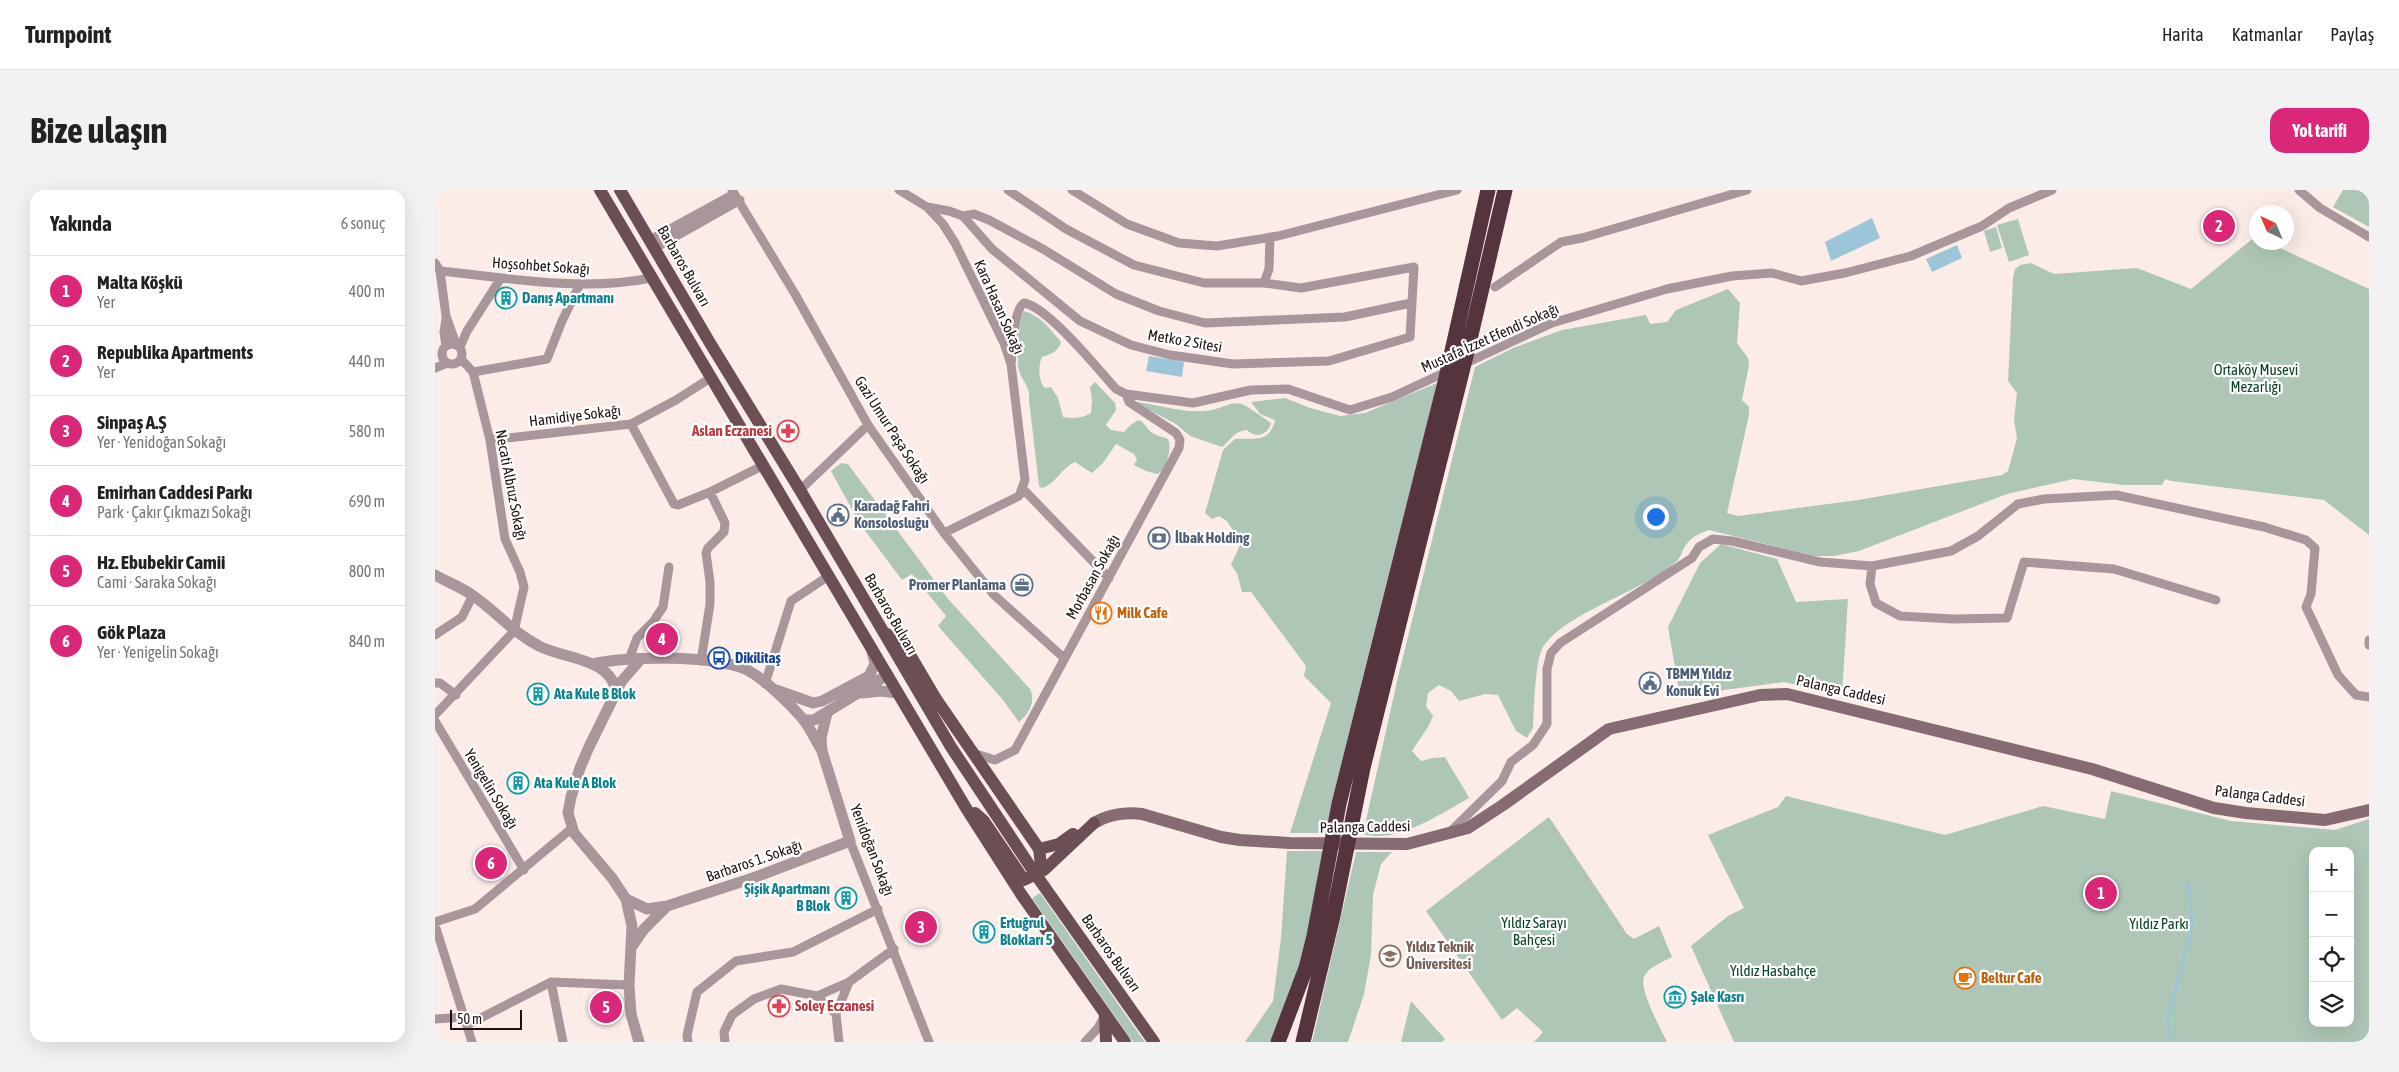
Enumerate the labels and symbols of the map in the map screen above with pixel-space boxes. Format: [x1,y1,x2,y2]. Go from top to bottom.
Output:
north arrow [2249,205,2294,250]
pin: 2 [2203,207,2235,245]
street label: Barbaros Bulvarı [654,222,714,309]
street label: Hoşsohbet Sokağı [492,254,590,277]
street label: Kara Hasan Sokağı [971,257,1028,357]
building icon: Danış Apartmanı [494,286,518,310]
place label: Danış Apartmanı [522,289,614,306]
street label: Mustafa İzzet Efendi Sokağı [1418,300,1561,376]
street label: Metko 2 Sitesi [1147,326,1224,355]
park label: Ortaköy Musevi Mezarlığı [2214,361,2298,395]
street label: Gazi Umur Paşa Sokağı [851,373,933,487]
street label: Hamidiye Sokağı [528,401,622,430]
pharmacy icon: Aslan Eczanesi [776,419,800,443]
place label: Aslan Eczanesi [691,422,772,439]
street label: Necati Albruz Sokağı [492,428,531,542]
place label: Karadağ Fahri Konsolosluğu [854,497,930,531]
public building icon: Karadağ Fahri Konsolosluğu [826,503,850,527]
your location [1643,504,1669,530]
bank icon: İlbak Holding [1147,526,1171,550]
place label: İlbak Holding [1175,529,1250,546]
street label: Morbasan Sokağı [1062,532,1123,622]
street label: Barbaros Bulvarı [861,570,921,657]
office icon: Promer Planlama [1010,573,1034,597]
place label: Promer Planlama [909,576,1006,593]
restaurant icon: Milk Cafe [1089,601,1113,625]
place label: Milk Cafe [1117,604,1168,621]
pin: 4 [646,620,678,658]
bus stop icon: Dikilitaş [707,646,731,670]
place label: Dikilitaş [735,649,782,666]
place label: TBMM Yıldız Konuk Evi [1666,665,1732,699]
public building icon: TBMM Yıldız Konuk Evi [1638,671,1662,695]
street label: Palanga Caddesi [1795,671,1887,708]
building icon: Ata Kule B Blok [526,682,550,706]
place label: Ata Kule B Blok [553,685,636,702]
street label: Yenigelin Sokağı [461,746,522,832]
building icon: Ata Kule A Blok [506,771,530,795]
place label: Ata Kule A Blok [533,774,616,791]
street label: Palanga Caddesi [2214,782,2306,809]
street label: Yenidoğan Sokağı [847,802,898,898]
street label: Palanga Caddesi [1319,817,1411,836]
street label: Barbaros 1. Sokağı [704,836,804,885]
pin: 6 [475,844,507,882]
pin: 1 [2085,874,2117,912]
place label: Şişik Apartmanı B Blok [744,880,830,914]
building icon: Şişik Apartmanı B Blok [834,886,858,910]
pin: 3 [905,908,937,946]
street label: Barbaros Bulvarı [1078,911,1144,995]
place label: Ertuğrul Blokları 5 [1000,914,1053,948]
park label: Yıldız Sarayı Bahçesi [1501,914,1567,948]
park label: Yıldız Parkı [2129,915,2189,932]
building icon: Ertuğrul Blokları 5 [972,920,996,944]
place label: Yıldız Teknik Üniversitesi [1405,938,1474,972]
school or university icon: Yıldız Teknik Üniversitesi [1378,944,1402,968]
park label: Yıldız Hasbahçe [1730,962,1816,979]
cafe icon: Beltur Cafe [1953,966,1977,990]
place label: Beltur Cafe [1981,969,2042,986]
museum icon: Şale Kasrı [1663,985,1687,1009]
pin: 5 [590,988,622,1026]
place label: Şale Kasrı [1691,988,1744,1005]
pharmacy icon: Soley Eczanesi [767,994,791,1018]
place label: Soley Eczanesi [795,997,874,1014]
scale bar [450,1007,523,1030]

